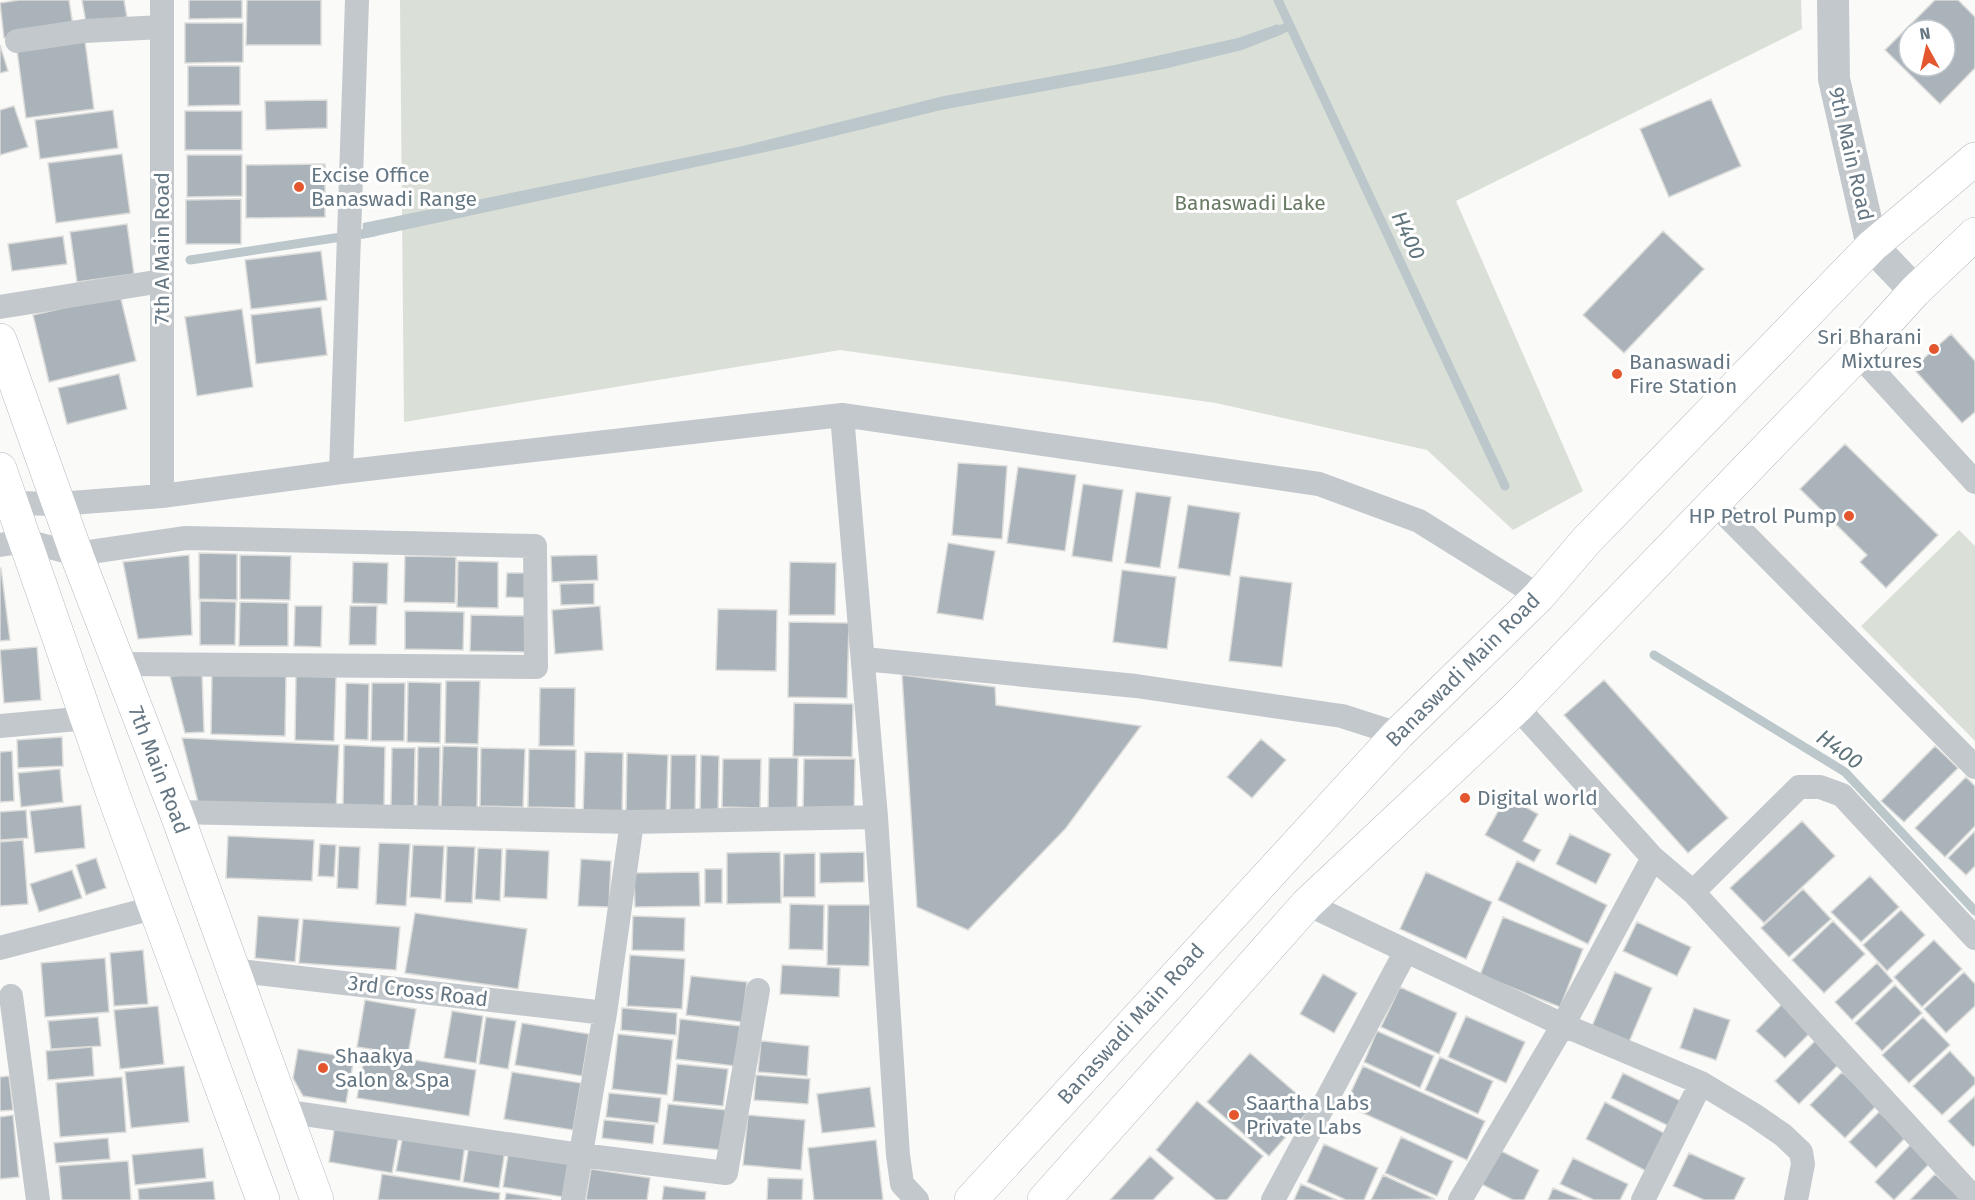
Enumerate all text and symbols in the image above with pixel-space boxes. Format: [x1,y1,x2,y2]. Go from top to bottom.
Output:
north arrow [1897,18,1957,78]
text: N [1918,23,1932,44]
street label: 9th Main Road [1823,85,1879,223]
place label: Excise Office Banaswadi Range [311,162,477,212]
street label: 7th A Main Road [149,172,175,324]
marker: Excise Office Banaswadi Range [292,180,306,194]
park label: Banaswadi Lake [1174,190,1326,216]
water label: H400 [1386,207,1431,264]
place label: Sri Bharani Mixtures [1817,324,1922,374]
marker: Sri Bharani Mixtures [1927,342,1941,356]
place label: Banaswadi Fire Station [1629,349,1737,399]
marker: Banaswadi Fire Station [1610,367,1624,381]
place label: HP Petrol Pump [1689,503,1837,529]
marker: HP Petrol Pump [1842,509,1856,523]
street label: Banaswadi Main Road [1380,587,1546,753]
street label: 7th Main Road [123,702,195,838]
water label: H400 [1811,724,1868,775]
place label: Digital world [1477,785,1598,811]
marker: Digital world [1458,791,1472,805]
street label: Banaswadi Main Road [1052,938,1210,1110]
street label: 3rd Cross Road [347,970,489,1012]
place label: Shaakya Salon & Spa [335,1043,450,1093]
marker: Shaakya Salon & Spa [316,1061,330,1075]
place label: Saartha Labs Private Labs [1246,1090,1369,1140]
marker: Saartha Labs Private Labs [1227,1108,1241,1122]

